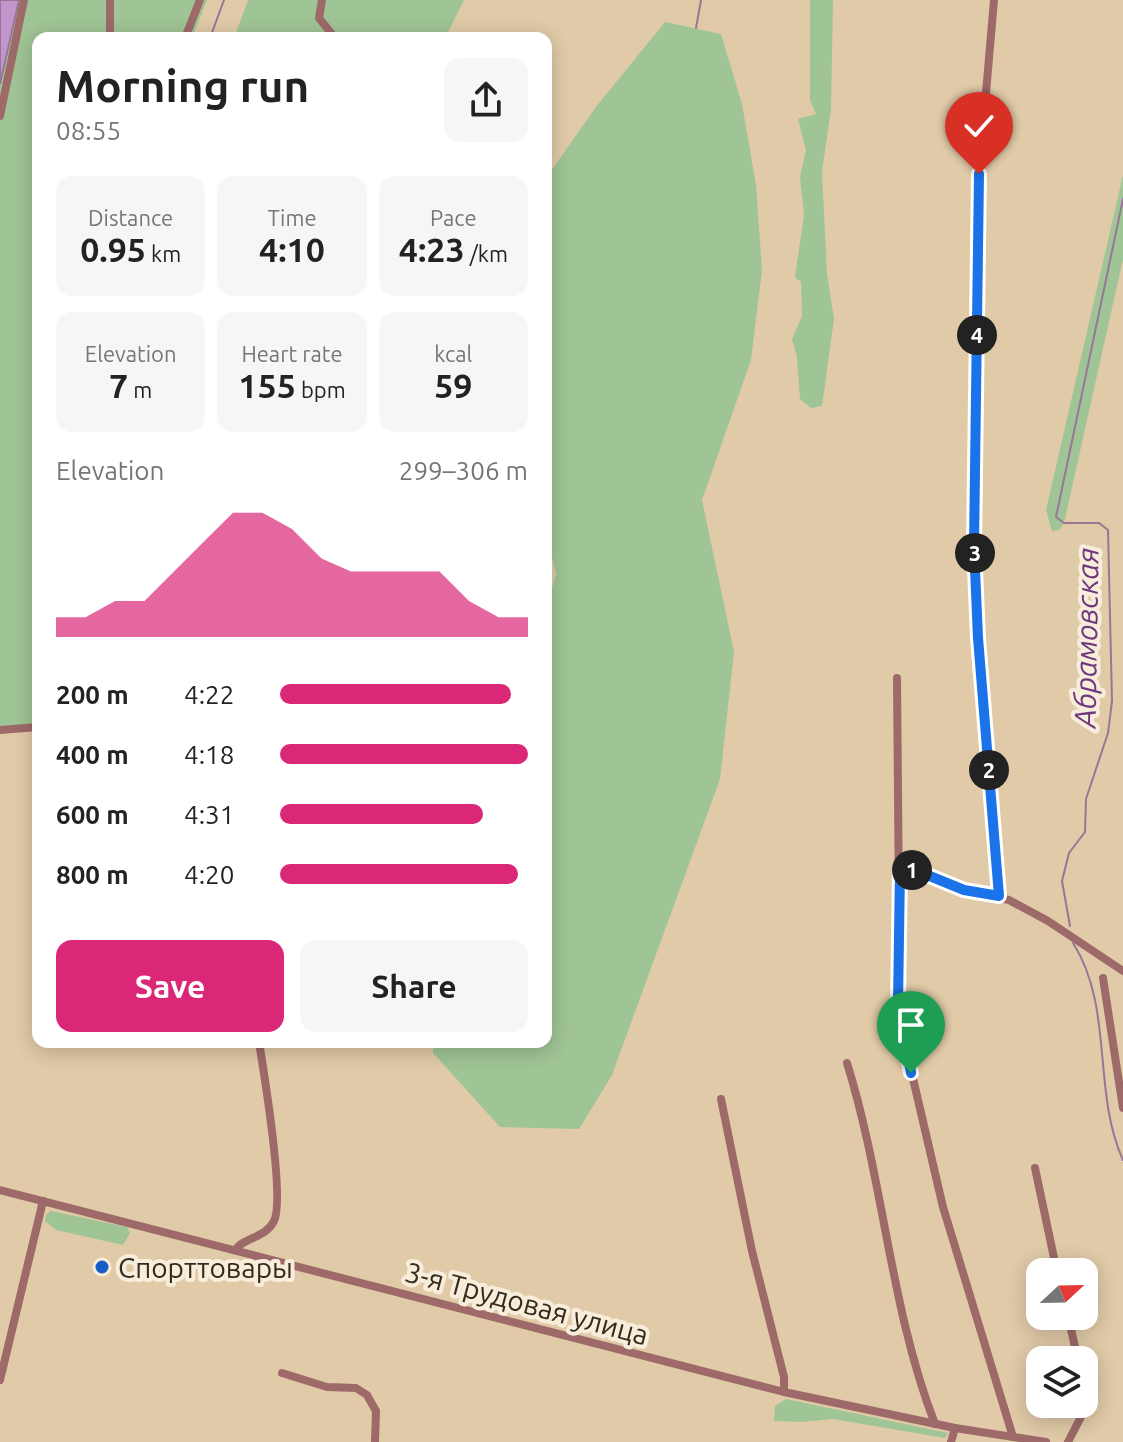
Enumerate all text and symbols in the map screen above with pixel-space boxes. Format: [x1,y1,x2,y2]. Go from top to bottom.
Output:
button: share [444,58,528,142]
text: Morning run [56,61,309,110]
pin [945,92,1013,174]
icon: check [957,104,1001,148]
text: 08:55 [56,116,121,145]
text: Distance [88,205,173,230]
text: Time [267,205,317,230]
text: Pace [430,205,477,230]
text: 0.95 [80,230,146,268]
text: 4:10 [259,230,325,268]
text: 4:23 [399,230,465,268]
text: km [146,241,181,266]
text: /km [465,241,508,266]
pin: 4 [957,315,997,355]
text: 4 [971,322,983,347]
text: Elevation [85,341,177,366]
text: Heart rate [241,341,343,366]
text: kcal [434,341,472,366]
text: 7 [109,366,128,404]
text: 155 [238,366,296,404]
text: 59 [434,366,473,404]
text: m [128,377,152,402]
text: bpm [296,377,346,402]
text: Elevation [56,456,164,485]
text: 299–306 m [399,456,528,485]
pin: 3 [955,533,995,573]
text: 3 [969,540,981,565]
water label: Абрамовская [1067,548,1105,730]
text: 200 m [56,680,129,709]
text: 4:22 [184,680,234,709]
text: 400 m [56,740,129,769]
text: 4:18 [184,740,234,769]
pin: 2 [969,750,1009,790]
text: 2 [983,757,995,782]
text: 600 m [56,800,129,829]
text: 4:31 [184,800,234,829]
pin: 1 [892,850,932,890]
text: 1 [906,857,918,882]
text: 800 m [56,860,129,889]
text: 4:20 [184,860,234,889]
button: Save [56,940,284,1032]
button: Share [300,940,528,1032]
pin [877,991,945,1073]
icon: arrive [889,1003,933,1047]
place label: Спорттовары [118,1252,293,1283]
street label: 3-я Трудовая улица [402,1256,652,1350]
marker: Спорттовары [93,1258,111,1276]
north arrow [1026,1258,1098,1330]
map controls [1026,1258,1098,1418]
button: layers [1026,1346,1098,1418]

